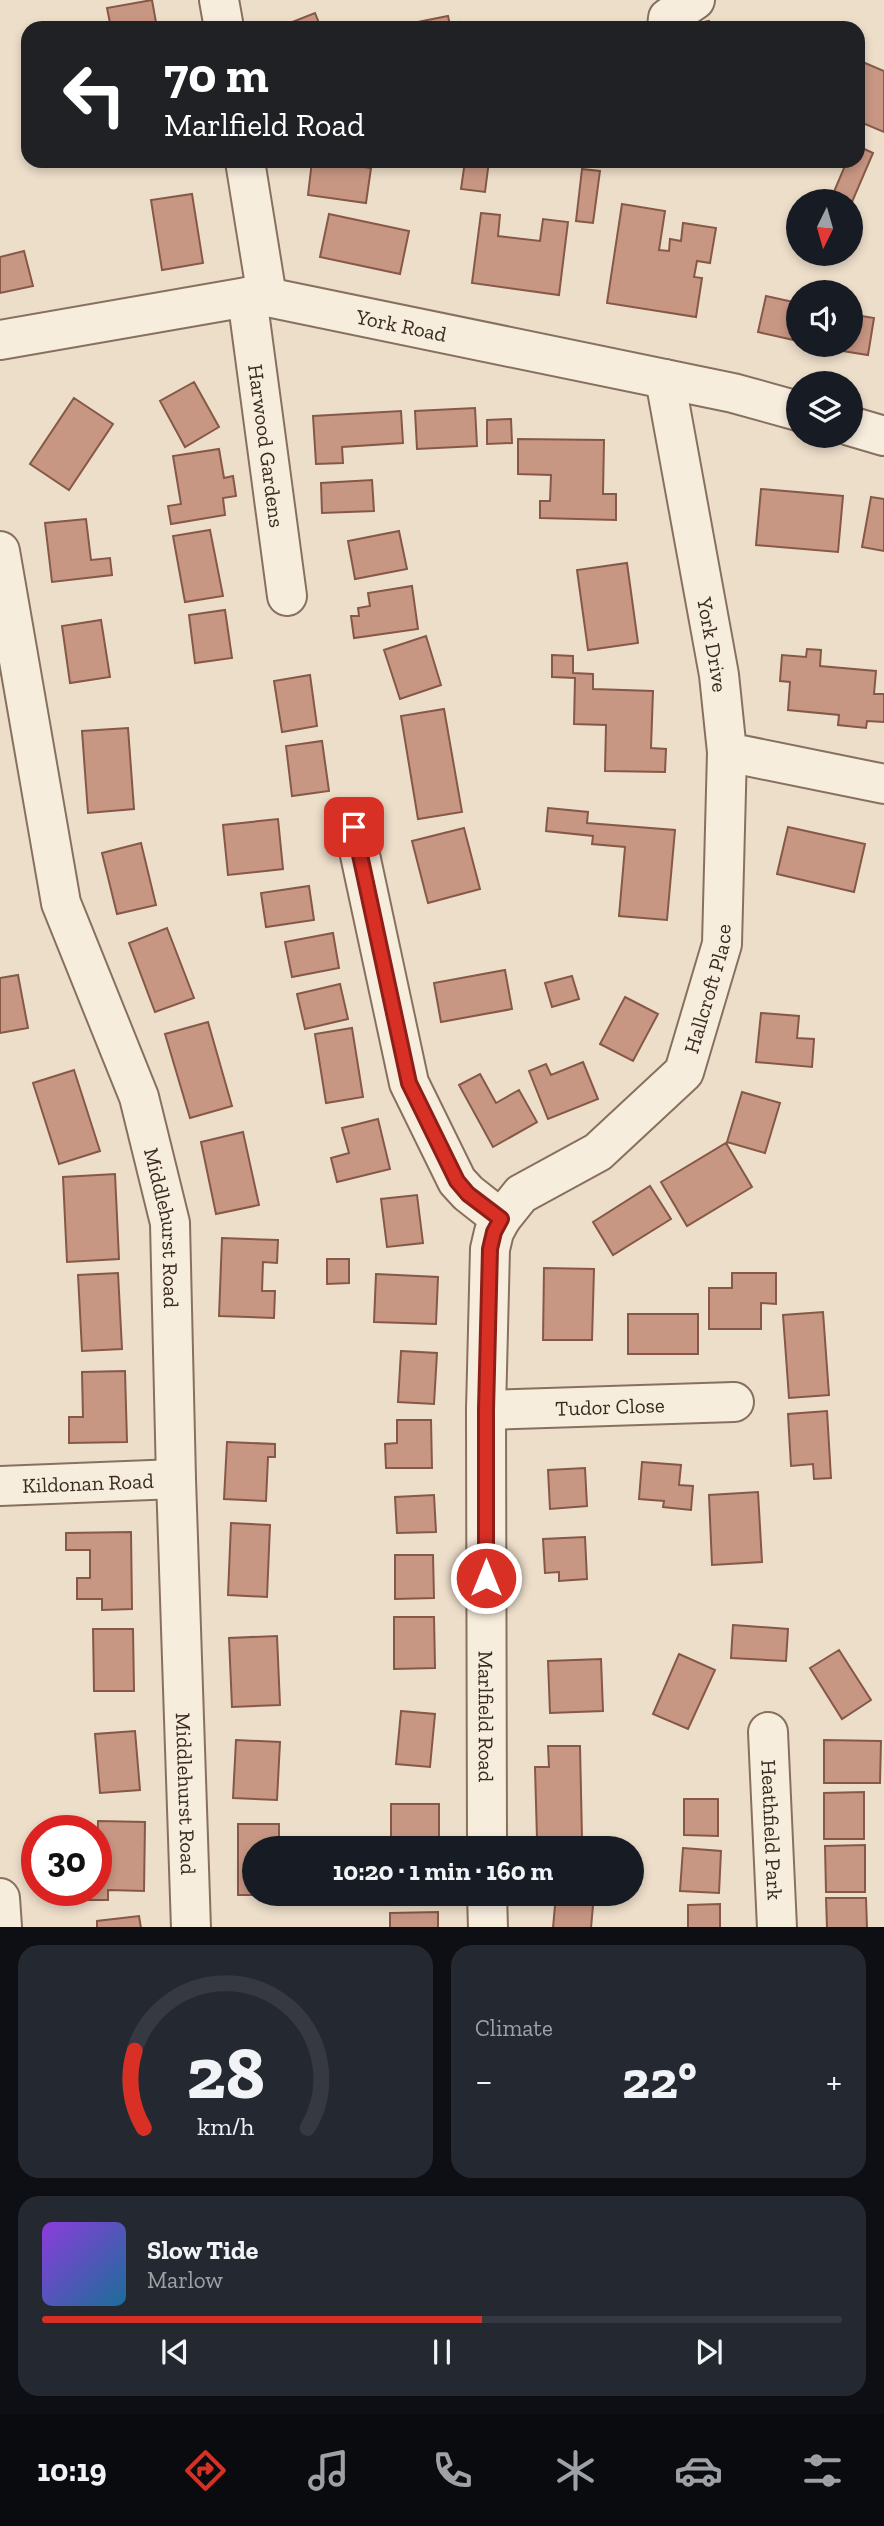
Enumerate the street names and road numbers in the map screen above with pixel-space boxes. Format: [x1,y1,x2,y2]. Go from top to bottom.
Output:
street label: York Road [353,303,449,346]
street label: Harwood Gardens [244,362,290,529]
street label: York Drive [692,594,733,693]
street label: Hallcroft Place [678,924,735,1056]
street label: Middlehurst Road [139,1145,185,1309]
street label: Tudor Close [555,1392,665,1420]
street label: Kildonan Road [22,1467,155,1498]
street label: Marlfield Road [474,1651,499,1783]
street label: Middlehurst Road [171,1712,202,1876]
street label: Heathfield Park [757,1759,788,1901]

